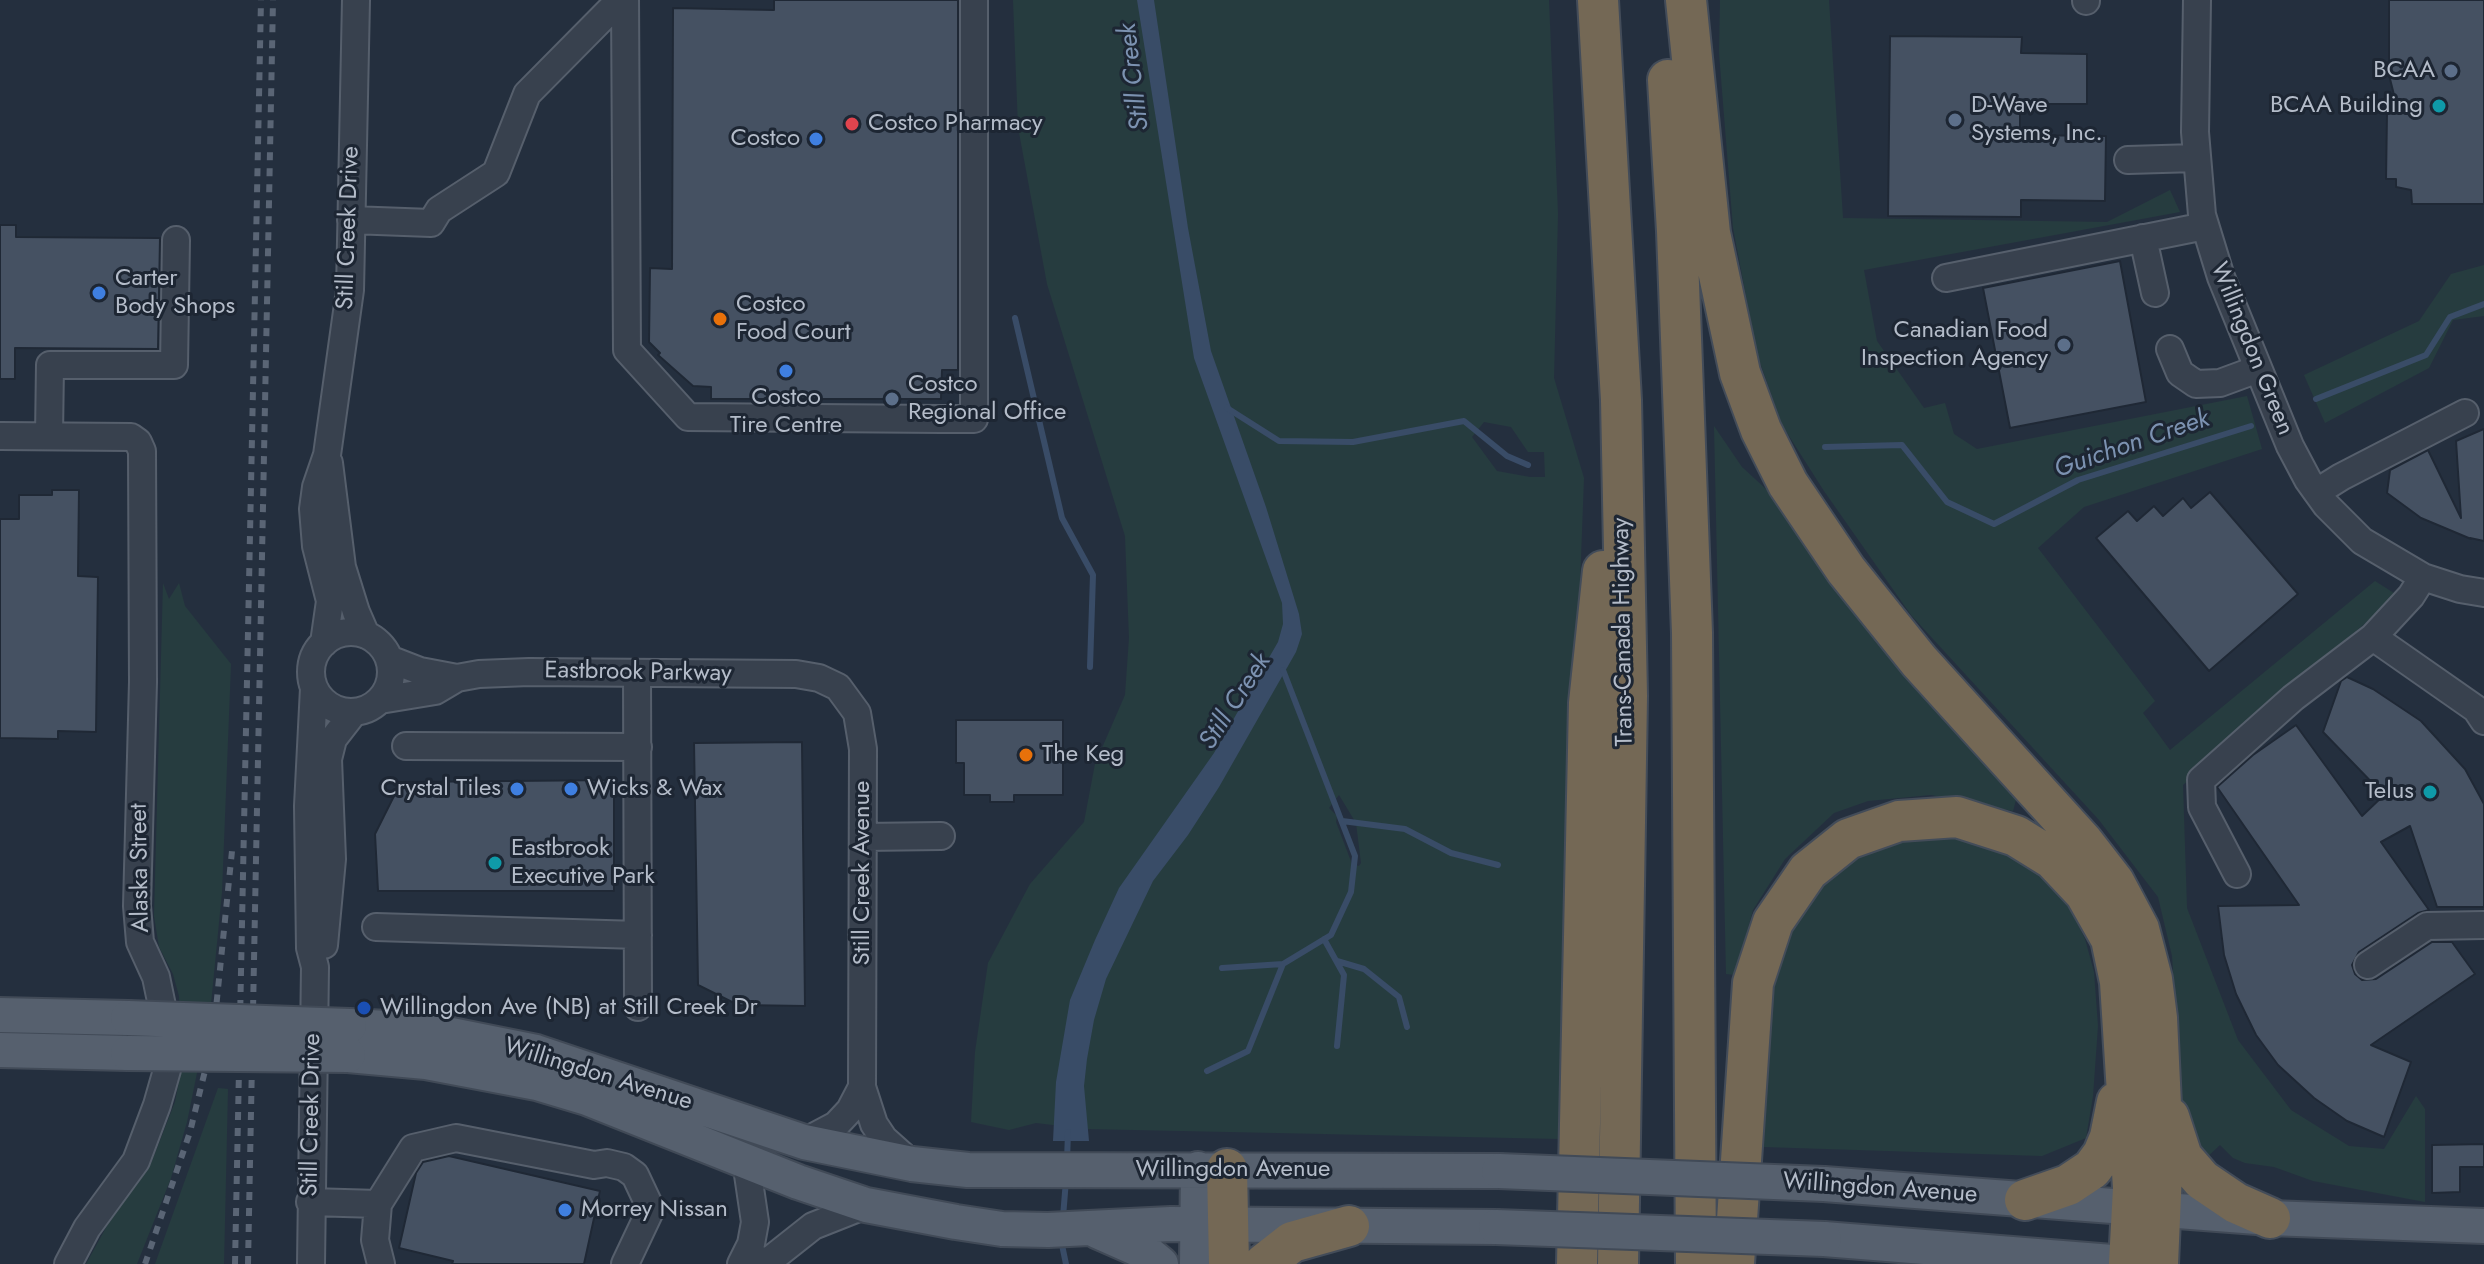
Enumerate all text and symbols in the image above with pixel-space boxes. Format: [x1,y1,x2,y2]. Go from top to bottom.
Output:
water label: Still Creek [1113,21,1157,133]
place label: BCAA [2373,57,2435,85]
marker: BCAA [2442,62,2460,80]
place label: D-Wave Systems, Inc. [1971,92,2103,148]
place label: BCAA Building [2270,92,2423,120]
marker: BCAA Building [2430,97,2448,115]
place label: Costco Pharmacy [868,110,1043,138]
marker: D-Wave Systems, Inc. [1946,111,1964,129]
marker: Costco Pharmacy [843,115,861,133]
place label: Costco [730,125,800,153]
marker: Costco [807,130,825,148]
street label: Still Creek Drive [332,146,366,310]
street label: Willingdon Green [2203,258,2299,440]
place label: Carter Body Shops [115,265,235,321]
marker: Carter Body Shops [90,284,108,302]
place label: Costco Food Court [736,291,851,347]
marker: Costco Food Court [711,310,729,328]
place label: Canadian Food Inspection Agency [1861,317,2048,373]
marker: Canadian Food Inspection Agency [2055,336,2073,354]
marker: Costco Tire Centre [777,362,795,380]
place label: Costco Regional Office [908,371,1066,427]
place label: Costco Tire Centre [730,384,842,440]
marker: Costco Regional Office [883,390,901,408]
water label: Guichon Creek [2050,404,2214,486]
street label: Trans-Canada Highway [1608,517,1640,747]
water label: Still Creek [1193,648,1279,756]
street label: Eastbrook Parkway [544,657,732,689]
place label: The Keg [1042,741,1124,769]
marker: The Keg [1017,746,1035,764]
place label: Crystal Tiles [380,775,501,803]
place label: Wicks & Wax [587,775,722,803]
place label: Telus [2365,778,2414,806]
marker: Crystal Tiles [508,780,526,798]
marker: Wicks & Wax [562,780,580,798]
street label: Still Creek Avenue [849,781,877,965]
marker: Telus [2421,783,2439,801]
street label: Alaska Street [125,803,157,933]
place label: Eastbrook Executive Park [511,835,655,891]
marker: Eastbrook Executive Park [486,854,504,872]
place label: Willingdon Ave (NB) at Still Creek Dr [380,994,758,1022]
marker: Willingdon Ave (NB) at Still Creek Dr [355,999,373,1017]
street label: Still Creek Drive [296,1033,328,1197]
street label: Willingdon Avenue [501,1033,695,1117]
street label: Willingdon Avenue [1136,1156,1330,1184]
street label: Willingdon Avenue [1782,1168,1978,1210]
place label: Morrey Nissan [581,1196,728,1224]
marker: Morrey Nissan [556,1201,574,1219]

